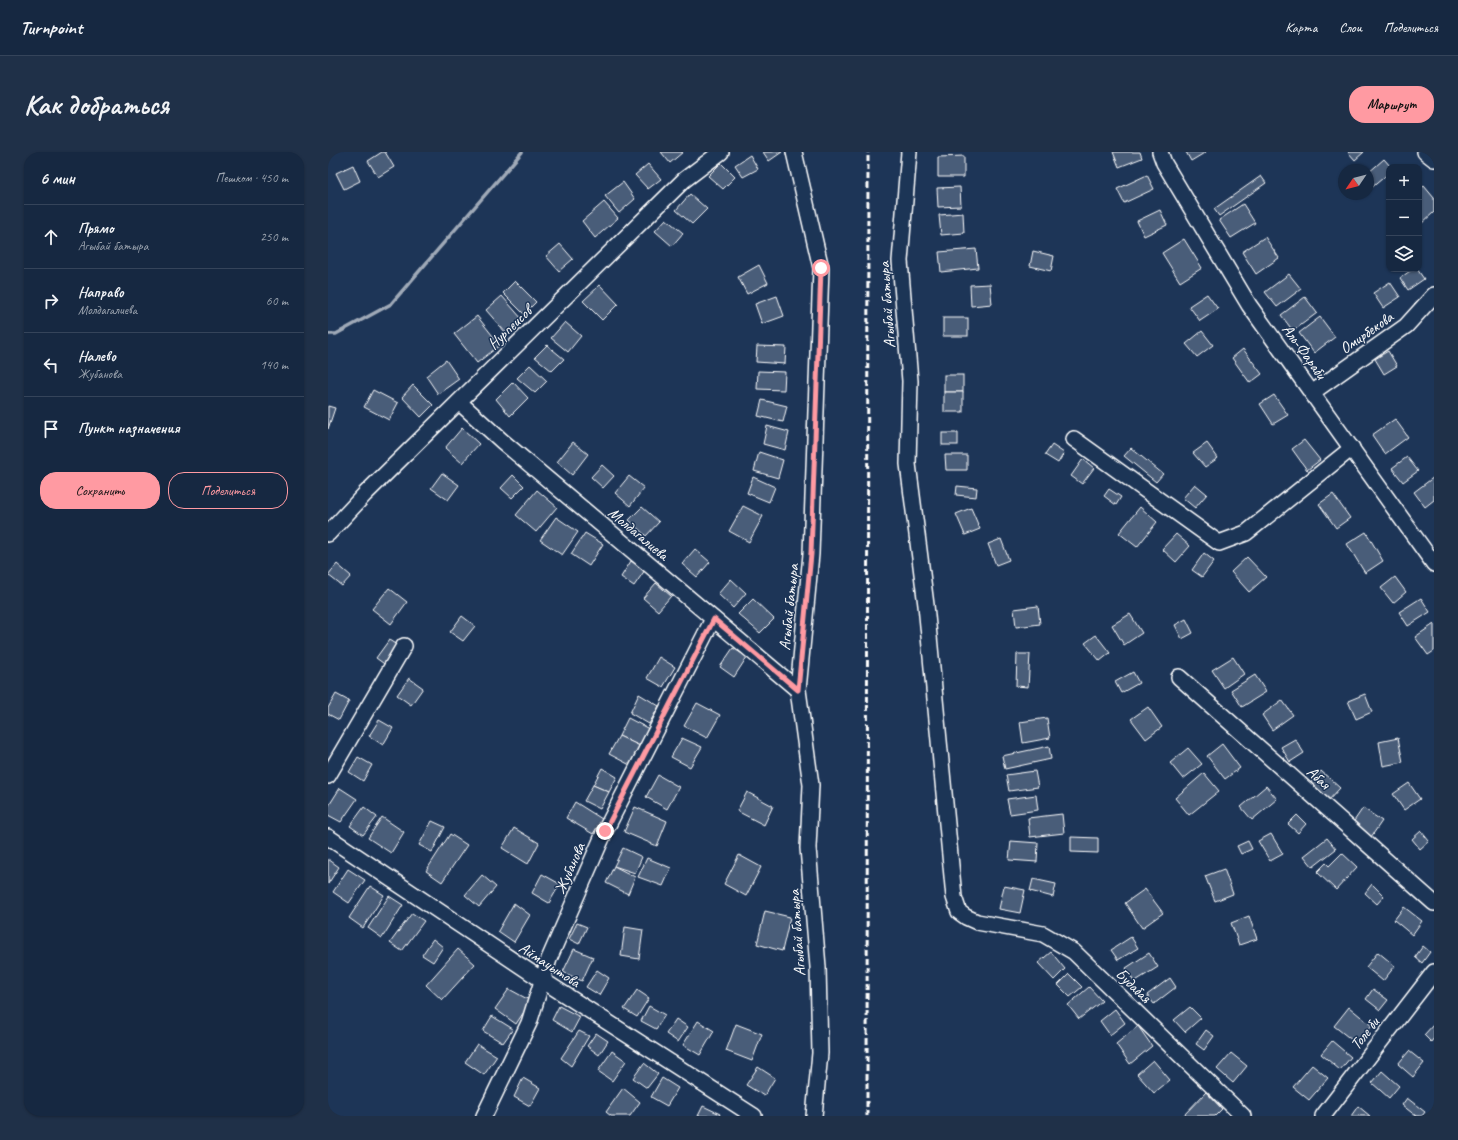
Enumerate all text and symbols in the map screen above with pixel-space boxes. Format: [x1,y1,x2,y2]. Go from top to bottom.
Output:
text: Turnpoint [20,16,82,40]
text: Карта [1285,19,1317,36]
text: Слои [1339,19,1362,36]
text: Поделиться [1384,19,1438,36]
button: Маршрут [1349,86,1434,123]
text: Как добраться [24,87,169,122]
north arrow [1338,164,1374,200]
map controls [1386,164,1422,272]
button: + [1386,164,1422,200]
text: 6 мин [40,168,75,189]
text: Пешком · 450 m [215,170,288,186]
button: − [1386,200,1422,236]
text: Прямо [78,219,114,238]
icon: ahead [40,226,62,248]
text: 250 m [260,229,288,245]
button: layers [1386,236,1422,272]
text: Агыбай батыра [78,238,148,254]
route start [812,259,830,277]
street label: Агыбай батыра [874,260,900,349]
text: Направо [78,283,124,302]
icon: right [40,290,62,312]
text: 60 m [266,293,288,309]
street label: Нурпеисов [483,299,539,354]
text: Молдагалиева [78,302,137,318]
street label: Омирбекова [1336,307,1398,358]
street label: Аль-Фараби [1278,320,1332,384]
text: Налево [78,347,116,366]
icon: left [40,354,62,376]
text: 140 m [260,357,288,373]
text: Жубанова [78,366,122,382]
icon: arrive [40,418,62,440]
text: Пункт назначения [78,419,180,438]
button: Сохранить [40,472,160,509]
button: Поделиться [168,472,288,509]
street label: Молдагалиева [604,503,674,566]
street label: Агыбай батыра [775,562,804,651]
street label: Абая [1302,762,1335,794]
route end [596,822,614,840]
street label: Жубанова [550,839,590,897]
street label: Агыбай батыра [784,888,810,977]
street label: Аймауытова [515,938,585,993]
street label: Будабая [1111,964,1156,1008]
street label: Толе би [1346,1012,1384,1054]

